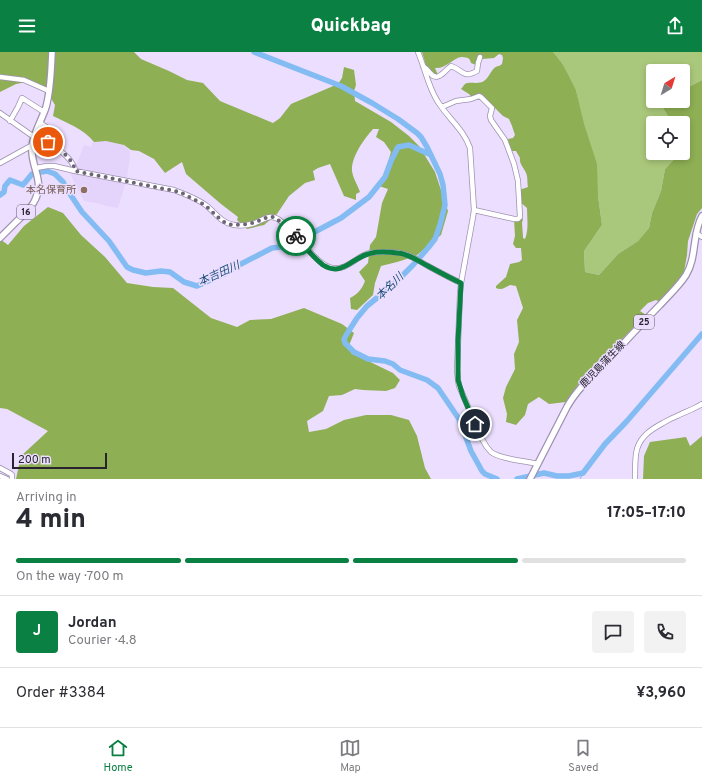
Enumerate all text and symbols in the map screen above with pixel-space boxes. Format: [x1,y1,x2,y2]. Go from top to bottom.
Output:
icon: menu [16,15,38,37]
text: Quickbag [311,15,391,38]
icon: share [664,15,686,37]
north arrow [646,64,690,108]
map controls [646,64,690,160]
button: locate [646,116,690,160]
pin [31,125,65,159]
icon: bag [37,131,59,153]
place label: 本名保育所 [26,184,76,197]
marker: 本名保育所 [79,185,89,195]
road number: 16 [17,205,35,219]
courier [276,216,316,256]
icon: bike [285,225,307,247]
water label: 本吉田川 [196,258,243,289]
water label: 本名川 [373,270,407,303]
road number: 25 [634,315,654,329]
street label: 鹿児島蒲生線 [577,339,629,391]
pin [458,407,492,441]
icon: home [464,413,486,435]
scale bar [12,451,107,470]
text: 200 m [18,453,51,467]
text: Arriving in [16,490,77,506]
text: 4 min [16,504,86,537]
text: 17:05–17:10 [607,504,686,523]
text: On the way · 700 m [16,569,124,585]
button: chat [592,611,634,653]
button: phone [644,611,686,653]
text: Jordan [68,614,117,633]
text: J [33,622,41,641]
text: Courier · 4.8 [68,633,137,649]
text: Order #3384 [16,684,105,703]
text: ¥3,960 [636,684,686,703]
tab: Home [103,737,133,775]
tab: Map [339,737,361,775]
tab: Saved [568,737,599,775]

